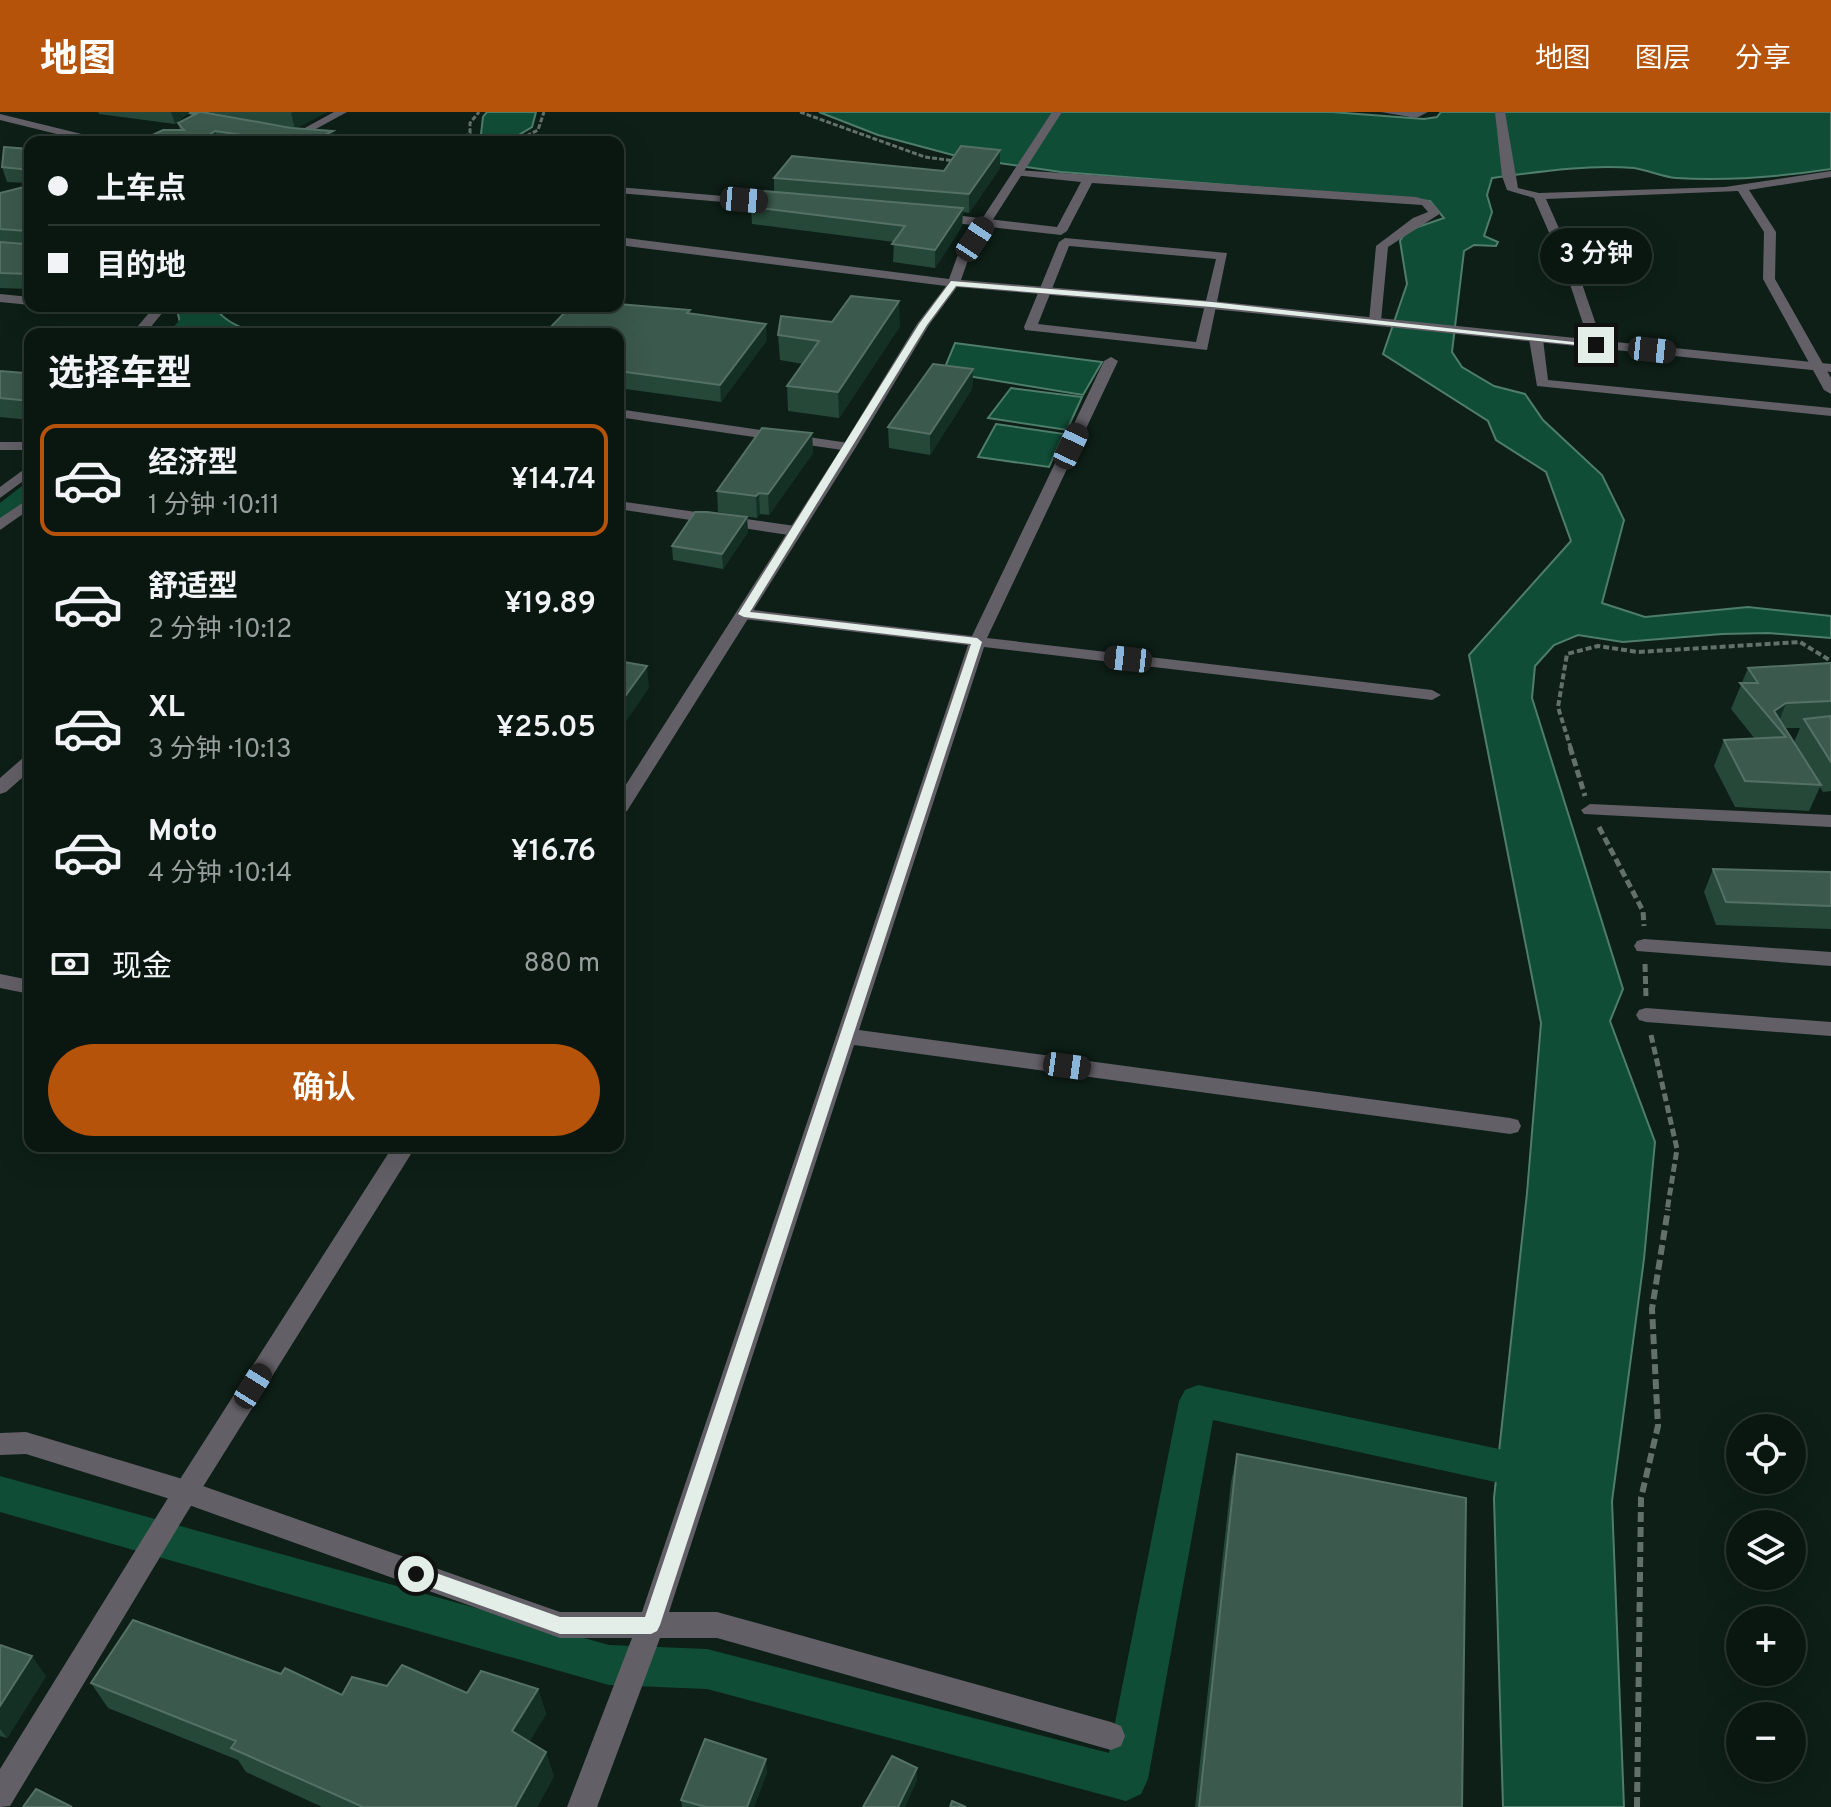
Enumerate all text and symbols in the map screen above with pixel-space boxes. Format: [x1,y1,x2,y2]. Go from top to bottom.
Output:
text: 地图 [40,37,116,86]
text: 地图 [1535,42,1591,78]
text: 图层 [1635,42,1691,78]
text: 分享 [1735,42,1791,78]
text: 上车点 [96,172,186,209]
car [719,186,769,214]
car [952,212,998,266]
callout: 3 分钟 [1540,229,1652,285]
text: 3 分钟 [1559,239,1633,272]
text: 目的地 [96,249,186,286]
route end [1578,327,1614,363]
car [1627,336,1677,364]
text: 选择车型 [48,353,192,399]
car [1050,419,1092,473]
icon: car [52,444,124,516]
text: 经济型 [148,446,238,483]
text: ¥14.74 [511,462,596,499]
text: 1 分钟 · 10:11 [148,490,280,523]
icon: car [52,568,124,640]
text: 舒适型 [148,570,238,607]
text: ¥19.89 [504,586,596,623]
text: 2 分钟 · 10:12 [148,614,292,647]
car [1103,645,1153,673]
text: XL [148,690,185,727]
icon: car [52,692,124,764]
text: ¥25.05 [496,710,596,747]
text: 3 分钟 · 10:13 [148,734,292,767]
text: Moto [148,814,218,851]
icon: car [52,816,124,888]
text: ¥16.76 [511,834,596,871]
text: 4 分钟 · 10:14 [148,858,292,891]
icon: cash [48,942,92,986]
text: 880 m [524,948,600,981]
text: 现金 [112,950,172,987]
button: 确认 [48,1044,600,1136]
car [1042,1051,1092,1081]
car [230,1359,276,1413]
map controls [1726,1414,1806,1782]
button: locate [1726,1414,1806,1494]
button: layers [1726,1510,1806,1590]
route start [398,1556,434,1592]
button: + [1726,1606,1806,1686]
button: − [1726,1702,1806,1782]

